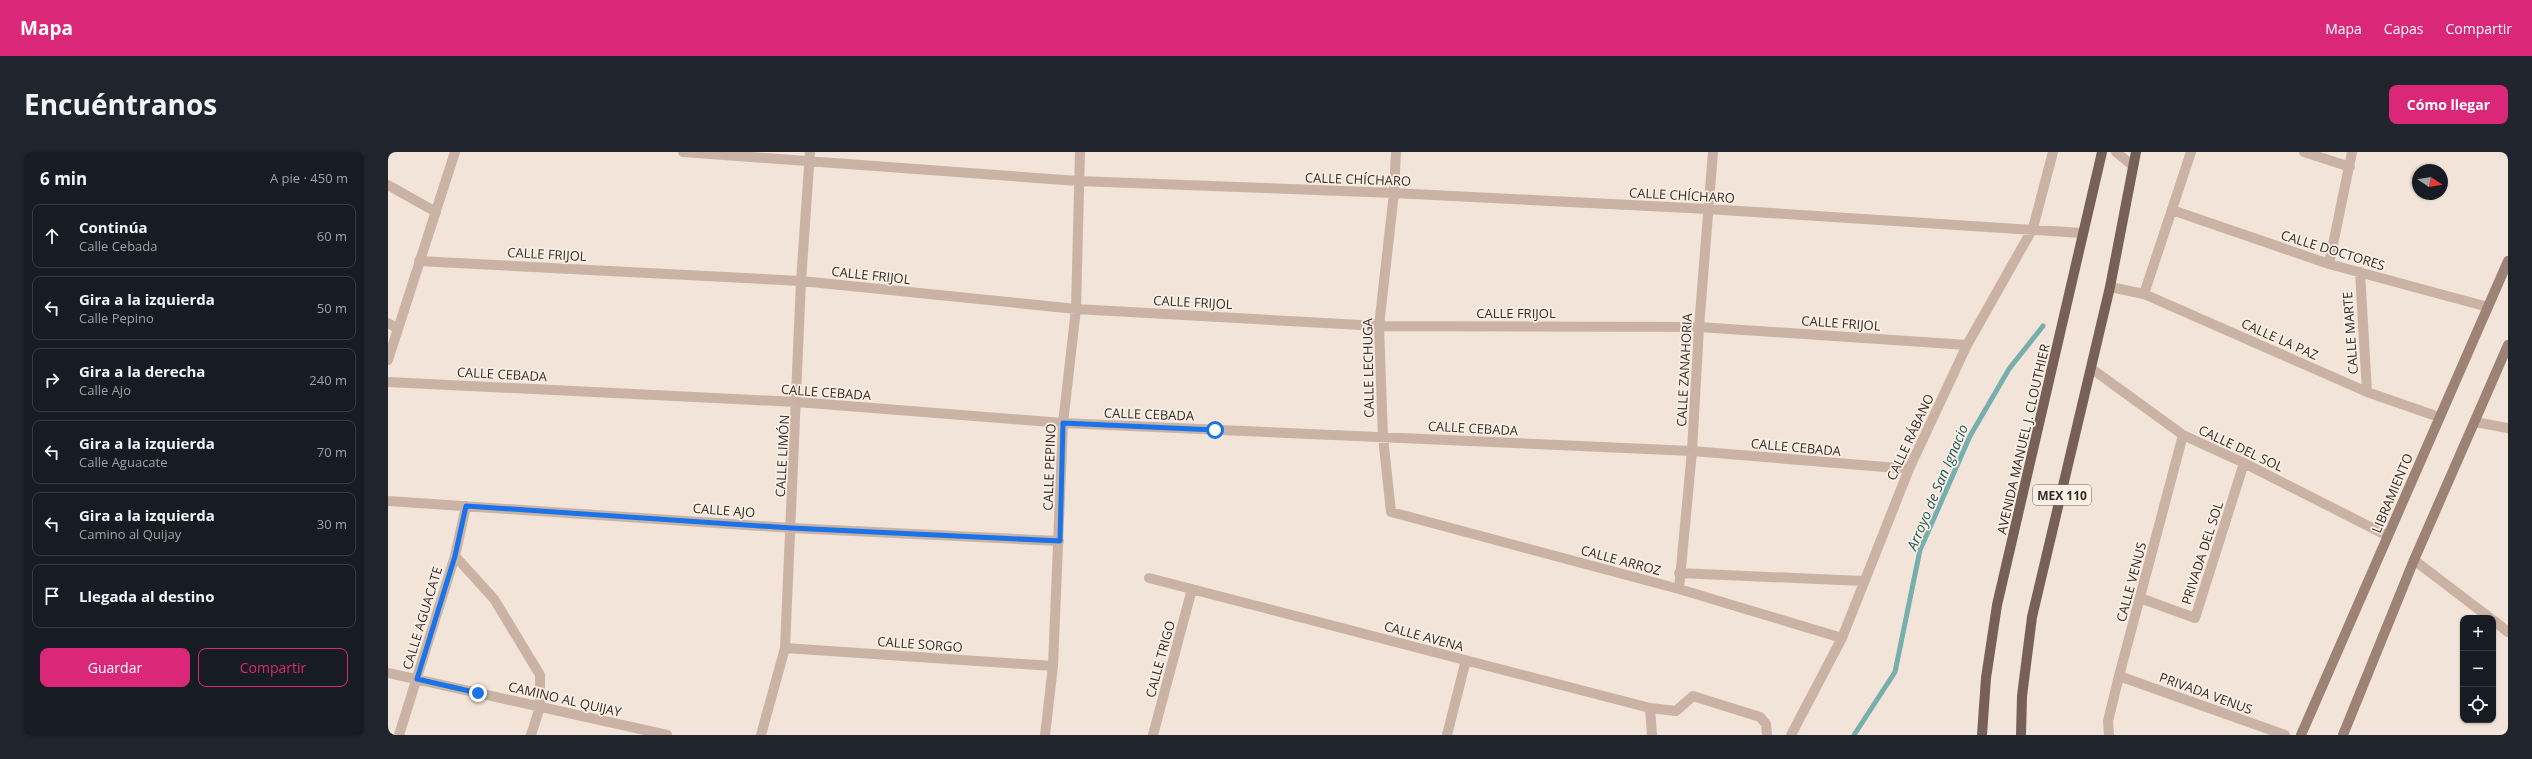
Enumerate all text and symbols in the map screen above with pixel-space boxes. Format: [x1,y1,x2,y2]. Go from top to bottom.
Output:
text: Mapa [20,15,73,41]
text: Mapa [2325,19,2362,38]
text: Capas [2384,19,2423,38]
text: Compartir [2445,19,2512,38]
text: Encuéntranos [24,85,217,123]
button: Cómo llegar [2389,85,2508,124]
north arrow [2412,164,2448,200]
text: 6 min [40,167,87,190]
street label: CALLE CHÍCHARO [1305,168,1411,190]
text: A pie · 450 m [270,169,348,187]
street label: CALLE CHÍCHARO [1629,183,1735,207]
text: Continúa [79,217,148,237]
icon: ahead [41,225,63,247]
street label: CALLE DOCTORES [2279,226,2387,274]
text: 60 m [317,227,347,245]
text: Calle Cebada [79,237,158,255]
street label: CALLE FRIJOL [507,243,587,265]
street label: CALLE FRIJOL [831,262,912,288]
text: Gira a la izquierda [79,289,215,309]
street label: CALLE FRIJOL [1153,291,1233,313]
street label: CALLE MARTE [2338,291,2362,375]
icon: left [41,297,63,319]
text: 50 m [317,299,347,317]
street label: CALLE FRIJOL [1476,304,1556,322]
text: Calle Pepino [79,309,154,327]
street label: CALLE FRIJOL [1801,311,1881,335]
street label: CALLE ZANAHORIA [1672,312,1696,427]
street label: CALLE LA PAZ [2239,314,2321,364]
street label: CALLE LECHUGA [1358,317,1378,418]
street label: AVENIDA MANUEL J. CLOUTHIER [1992,342,2054,536]
text: Gira a la derecha [79,361,205,381]
street label: CALLE CEBADA [456,363,548,385]
icon: right [41,369,63,391]
text: 240 m [309,371,347,389]
street label: CALLE CEBADA [780,380,872,404]
text: Calle Ajo [79,381,131,399]
street label: CALLE RÁBANO [1882,391,1938,483]
street label: CALLE CEBADA [1104,403,1195,425]
street label: CALLE LIMÓN [771,414,793,498]
street label: CALLE CEBADA [1427,417,1519,439]
route start [1206,421,1224,439]
water label: Arroyo de San Ignacio [1902,421,1972,554]
street label: CALLE DEL SOL [2196,421,2286,476]
street label: CALLE PEPINO [1038,423,1060,511]
text: Gira a la izquierda [79,433,215,453]
street label: CALLE CEBADA [1750,434,1843,460]
icon: left [41,441,63,463]
text: 70 m [317,443,347,461]
street label: LIBRAMIENTO [2367,451,2417,535]
text: Calle Aguacate [79,453,168,471]
road number: MEX 110 [2033,485,2091,505]
street label: CALLE AJO [692,499,756,521]
street label: PRIVADA DEL SOL [2177,499,2227,607]
text: Gira a la izquierda [79,505,215,525]
icon: left [41,513,63,535]
text: 30 m [317,515,347,533]
text: Camino al Quijay [79,525,181,543]
street label: CALLE VENUS [2112,540,2150,624]
street label: CALLE ARROZ [1579,541,1663,579]
street label: CALLE AGUACATE [398,564,446,672]
icon: arrive [41,585,63,607]
text: Llegada al destino [79,586,214,606]
map controls [2460,615,2496,723]
button: + [2460,615,2496,651]
street label: CALLE AVENA [1382,617,1467,655]
street label: CALLE TRIGO [1141,619,1179,699]
street label: CALLE SORGO [877,632,963,656]
button: Guardar [40,648,190,687]
button: Compartir [198,648,348,687]
button: − [2460,651,2496,687]
street label: PRIVADA VENUS [2157,668,2255,718]
street label: CAMINO AL QUIJAY [507,677,624,721]
route end [469,684,487,702]
button: locate [2460,687,2496,723]

